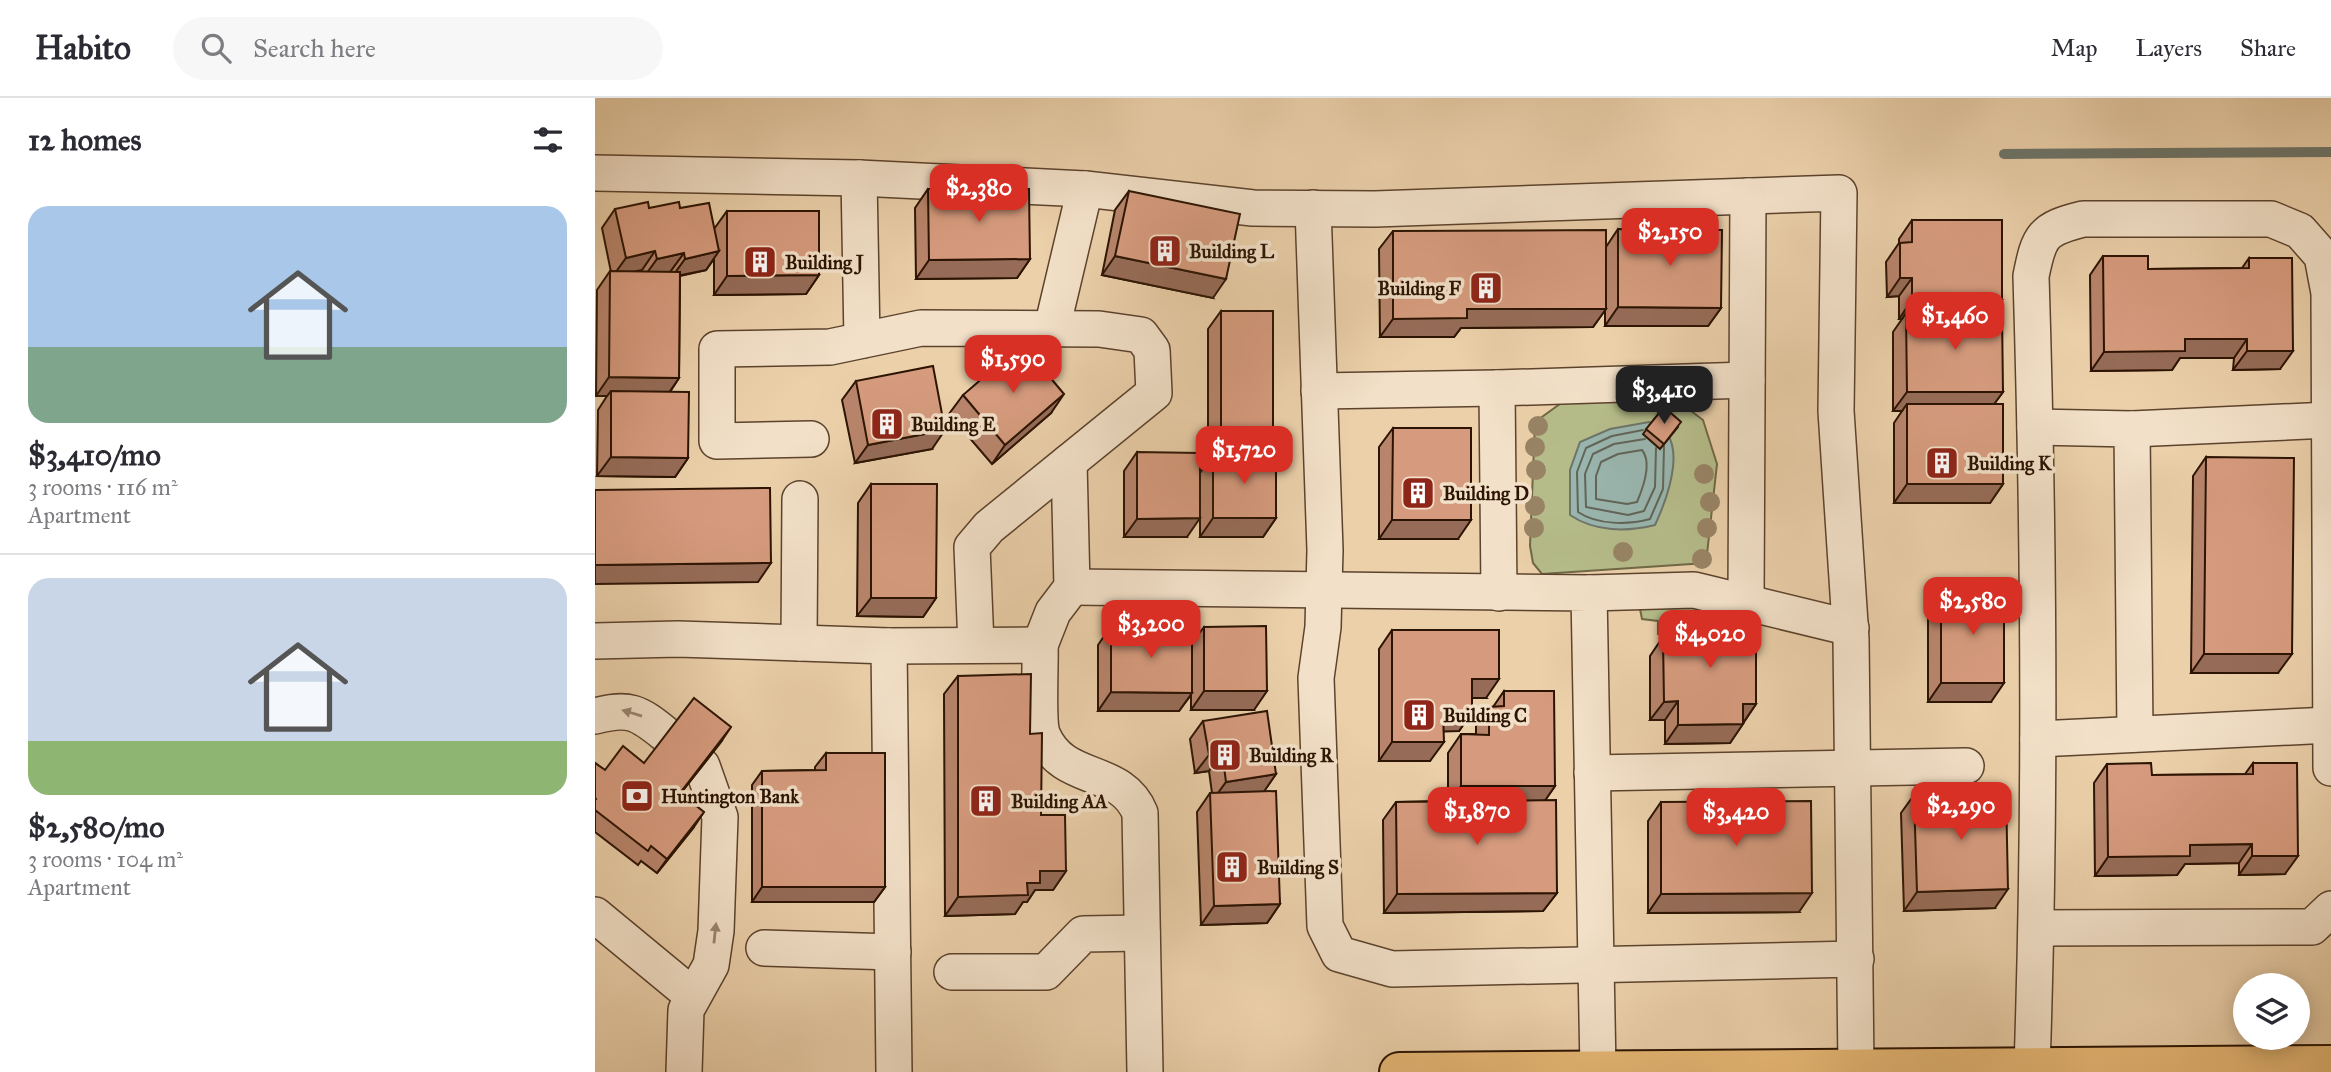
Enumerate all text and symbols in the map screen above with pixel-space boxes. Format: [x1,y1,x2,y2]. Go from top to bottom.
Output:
search box [173,17,663,80]
text: Habito [35,28,131,68]
icon: search [197,29,235,67]
text: Search here [253,32,376,64]
text: Map [2051,33,2098,63]
text: Layers [2136,33,2202,63]
text: Share [2240,33,2296,63]
icon: filters [529,121,567,159]
text: 12 homes [28,122,141,158]
pin: $2,380 [922,164,1036,224]
text: $2,380 [946,173,1012,201]
pin: $2,150 [1613,208,1727,268]
text: $2,150 [1638,217,1702,245]
building icon: Building L [1146,232,1184,270]
place label: Building L [1189,240,1275,264]
building icon: Building J [741,243,779,281]
place label: Building J [785,251,864,275]
icon: home [235,252,361,378]
building icon: Building F [1467,269,1505,307]
place label: Building F [1378,277,1462,301]
pin: $1,460 [1898,292,2012,352]
text: $1,460 [1921,301,1989,329]
pin: $1,590 [956,336,1070,395]
text: $1,590 [981,344,1045,372]
pin: $3,410 [1607,366,1721,426]
text: $3,410 [1632,375,1696,403]
building icon: Building E [868,405,906,443]
place label: Building E [911,413,996,437]
pin: $1,720 [1187,426,1301,486]
text: $1,720 [1212,435,1276,463]
text: $3,410/mo [28,437,161,473]
building icon: Building K [1923,444,1961,482]
place label: Building K [1967,452,2053,476]
text: 3 rooms · 116 m² [28,473,178,501]
building icon: Building D [1399,474,1437,512]
place label: Building D [1443,482,1529,506]
text: Apartment [28,501,131,529]
pin: $2,580 [1916,578,2030,637]
text: $2,580 [1939,586,2007,614]
pin: $3,200 [1094,601,1208,660]
text: $3,200 [1117,609,1185,637]
pin: $4,020 [1653,610,1767,670]
text: $4,020 [1674,619,1746,647]
icon: home [235,624,361,750]
building icon: Building C [1400,696,1438,734]
place label: Building C [1443,704,1527,728]
one-way arrow [622,708,643,718]
building icon: Building R [1206,736,1244,774]
place label: Building R [1249,744,1335,768]
bank icon: Huntington Bank [618,777,656,815]
building icon: Building AA [967,782,1005,820]
pin: $2,290 [1904,782,2018,842]
place label: Huntington Bank [661,785,800,809]
pin: $1,870 [1420,788,1534,847]
pin: $3,420 [1679,788,1793,848]
place label: Building AA [1011,790,1108,814]
text: $2,290 [1927,791,1995,819]
text: $1,870 [1444,796,1510,824]
text: $3,420 [1703,797,1769,825]
text: $2,580/mo [28,809,165,845]
text: 3 rooms · 104 m² [28,845,183,873]
building icon: Building S [1213,848,1251,886]
place label: Building S [1257,856,1339,880]
text: Apartment [28,873,131,901]
one-way arrow [710,922,721,944]
map controls [2233,973,2310,1050]
button: layers [2233,973,2310,1050]

